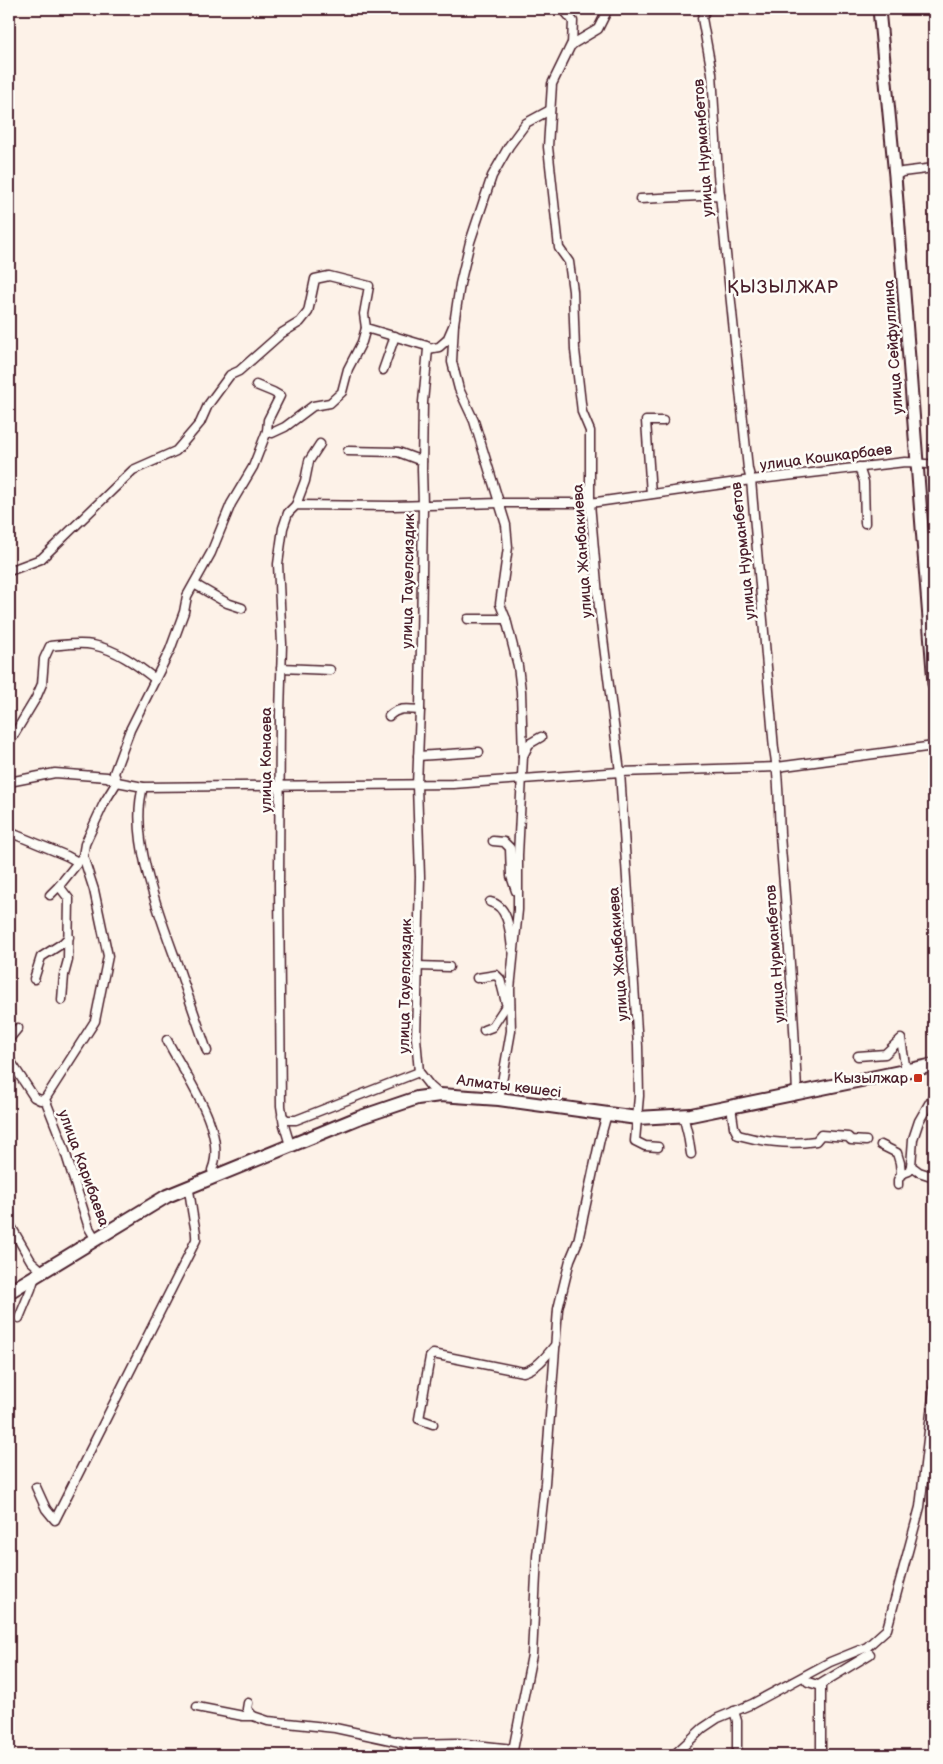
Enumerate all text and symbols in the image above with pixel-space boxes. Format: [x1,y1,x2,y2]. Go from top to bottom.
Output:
street label: улица Нурманбетов [689,78,718,218]
district label: ҚЫЗЫЛЖАР [727,277,839,298]
street label: улица Сейфуллина [879,279,908,415]
street label: улица Кошкарбаев [759,440,893,475]
street label: улица Нурманбетов [727,481,760,621]
street label: улица Жанбакиева [568,483,597,619]
street label: улица Тауелсиздик [398,513,419,649]
street label: улица Конаева [257,707,276,813]
street label: улица Нурманбетов [761,884,790,1024]
street label: улица Жанбакиева [604,886,633,1022]
street label: улица Тауелсиздик [395,918,416,1054]
place label: Кызылжар [834,1069,909,1088]
street label: Алматы көшесі [455,1071,562,1102]
marker: Кызылжар [912,1072,924,1084]
street label: улица Карибаева [54,1107,114,1229]

